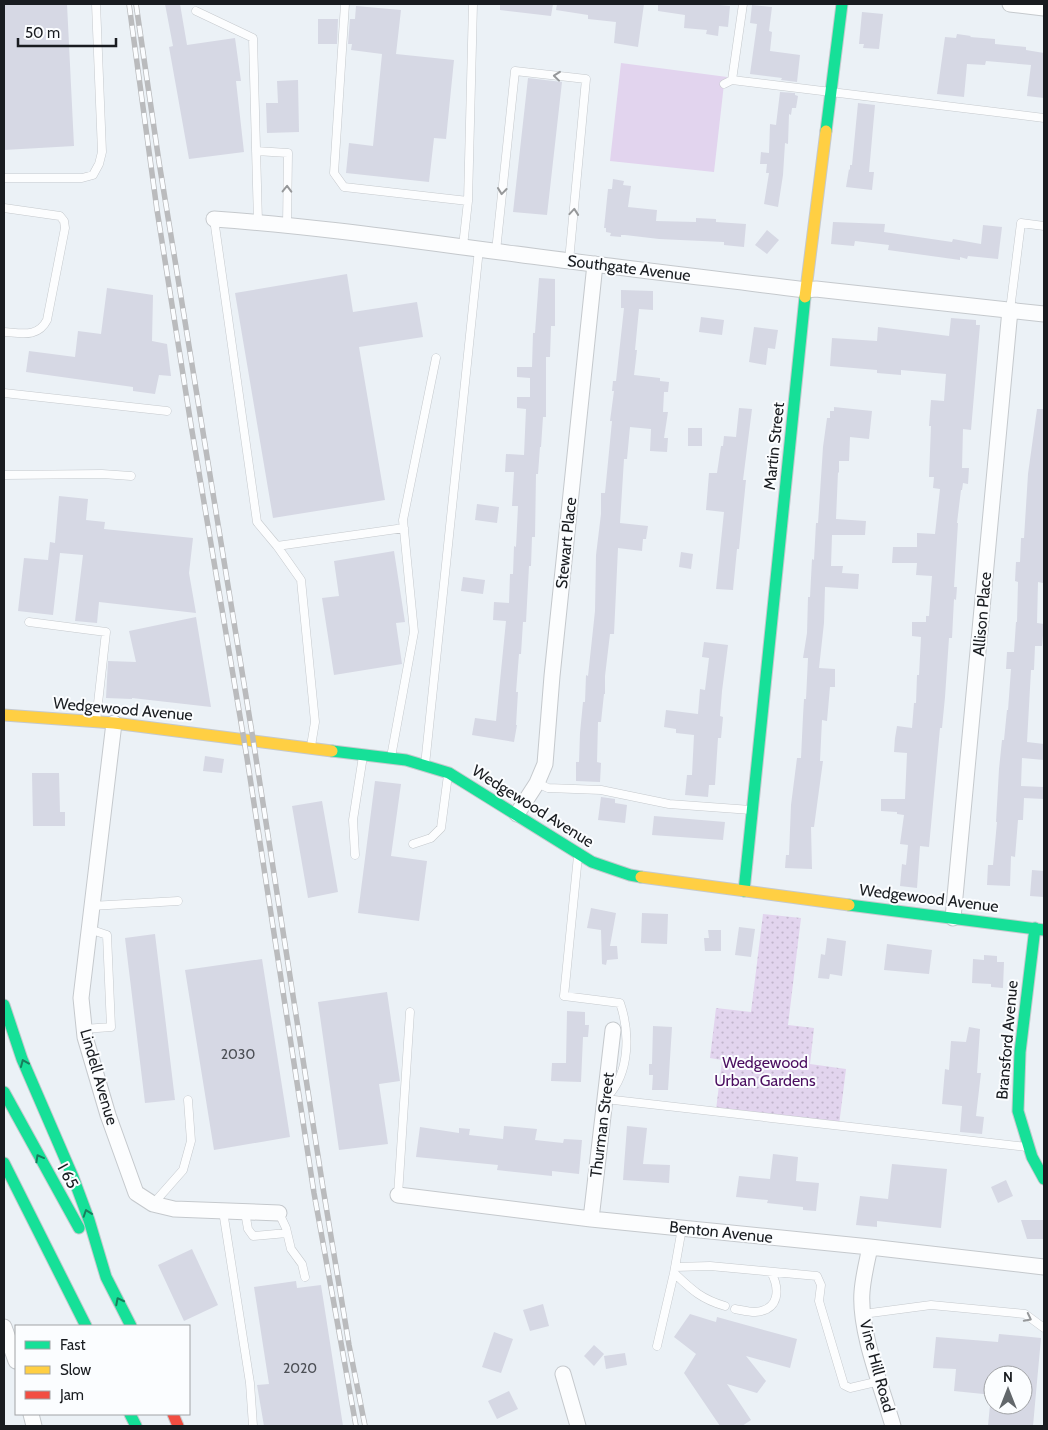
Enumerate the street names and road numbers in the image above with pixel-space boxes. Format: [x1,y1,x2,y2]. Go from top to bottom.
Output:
street label: Southgate Avenue [566,251,692,285]
street label: Martin Street [760,401,788,491]
street label: Stewart Place [552,496,580,590]
street label: Allison Place [969,571,995,657]
street label: Wedgewood Avenue [52,693,194,725]
street label: Wedgewood Avenue [469,761,597,851]
street label: Wedgewood Avenue [858,880,1000,916]
street label: Bransford Avenue [992,980,1022,1100]
street label: Lindell Avenue [76,1027,122,1127]
street label: Thurman Street [586,1071,618,1179]
street label: I 65 [54,1160,82,1192]
street label: Benton Avenue [668,1217,774,1247]
street label: Vine Hill Road [856,1318,898,1414]

